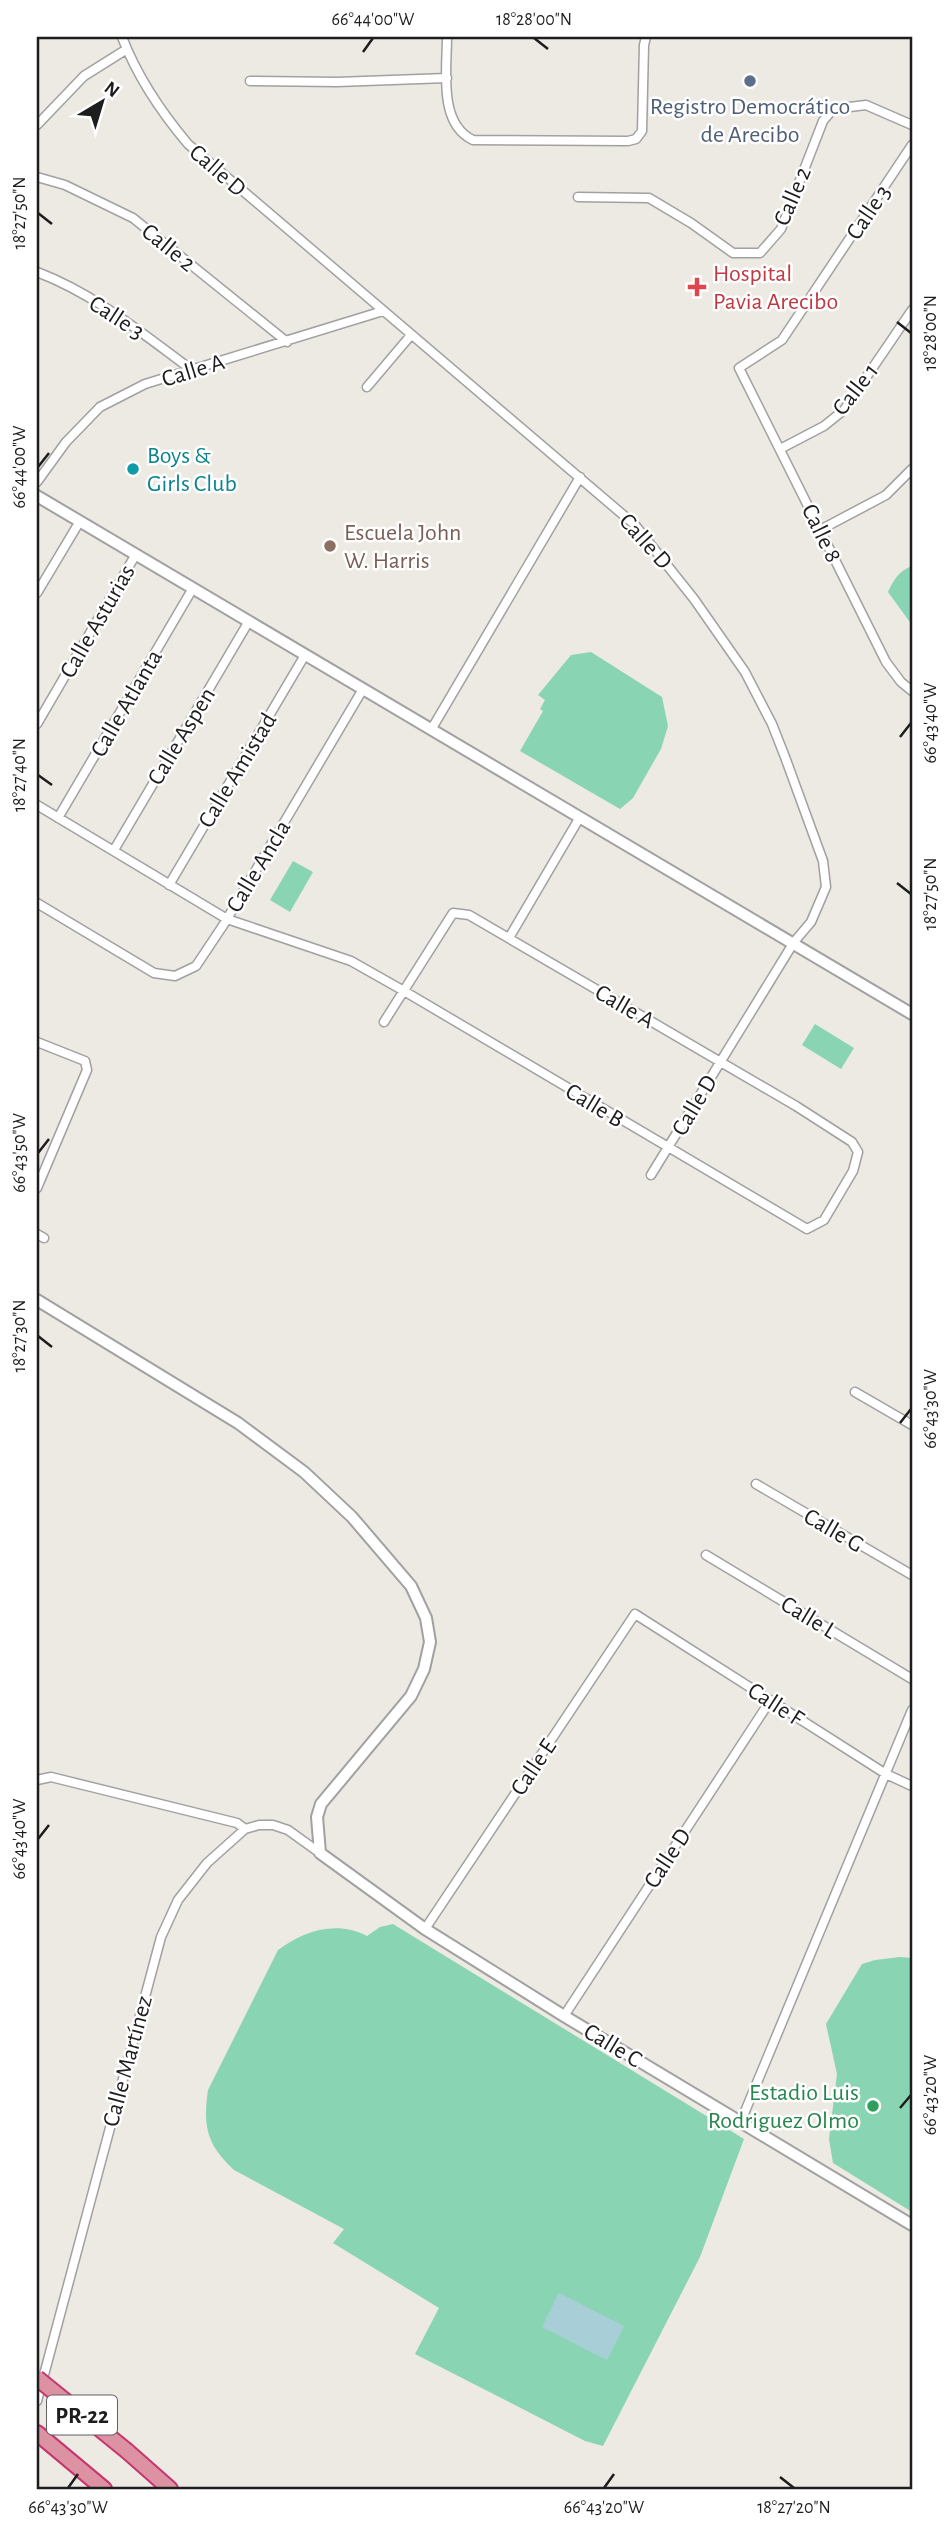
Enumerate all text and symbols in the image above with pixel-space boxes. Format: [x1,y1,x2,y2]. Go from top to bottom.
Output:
text: 66°44'00"W [332,11,414,29]
text: 18°28'00"N [496,11,572,29]
north arrow [66,66,136,136]
marker: Registro Democrático de Arecibo [742,73,758,89]
text: N [100,78,123,101]
place label: Registro Democrático de Arecibo [650,95,850,147]
street label: Calle D [185,140,250,201]
street label: Calle 2 [770,163,816,229]
text: 18°27'50"N [11,176,29,250]
street label: Calle 3 [842,181,896,244]
street label: Calle 2 [137,219,200,276]
place label: Hospital Pavia Arecibo [713,262,838,314]
marker: Hospital Pavia Arecibo [687,277,707,297]
street label: Calle 3 [85,291,148,344]
text: 18°28'00"N [922,295,940,371]
street label: Calle A [159,350,228,392]
street label: Calle 1 [828,359,883,420]
text: 66°44'00"W [11,426,29,508]
place label: Boys & Girls Club [147,444,237,496]
marker: Boys & Girls Club [125,461,141,477]
street label: Calle 8 [797,500,845,566]
street label: Calle D [614,509,676,574]
place label: Escuela John W. Harris [344,521,461,573]
marker: Escuela John W. Harris [322,538,338,554]
street label: Calle Asturias [56,561,140,682]
street label: Calle Atlanta [87,646,167,761]
text: 66°43'40"W [922,683,940,763]
street label: Calle Aspen [144,684,220,789]
street label: Calle Amistad [194,709,281,832]
text: 18°27'40"N [11,738,29,812]
street label: Calle Ancla [222,816,296,917]
text: 18°27'50"N [922,857,940,931]
street label: Calle A [591,980,658,1033]
street label: Calle D [668,1071,722,1140]
street label: Calle B [561,1079,628,1132]
text: 66°43'50"W [11,1113,29,1193]
text: 18°27'30"N [11,1300,29,1372]
text: 66°43'30"W [922,1369,940,1449]
street label: Calle G [799,1504,868,1557]
street label: Calle L [776,1592,841,1644]
street label: Calle F [743,1678,808,1732]
street label: Calle E [507,1735,561,1800]
text: 66°43'40"W [11,1799,29,1879]
street label: Calle D [640,1824,696,1893]
street label: Calle Martínez [99,1993,157,2129]
street label: Calle C [579,2019,646,2072]
text: 66°43'20"W [922,2055,940,2135]
place label: Estadio Luis Rodriguez Olmo [708,2081,859,2133]
marker: Estadio Luis Rodriguez Olmo [865,2098,881,2114]
road number: PR-22 [47,2396,117,2434]
text: 66°43'30"W [28,2499,108,2517]
text: 66°43'20"W [564,2499,644,2517]
text: 18°27'20"N [757,2499,831,2517]

